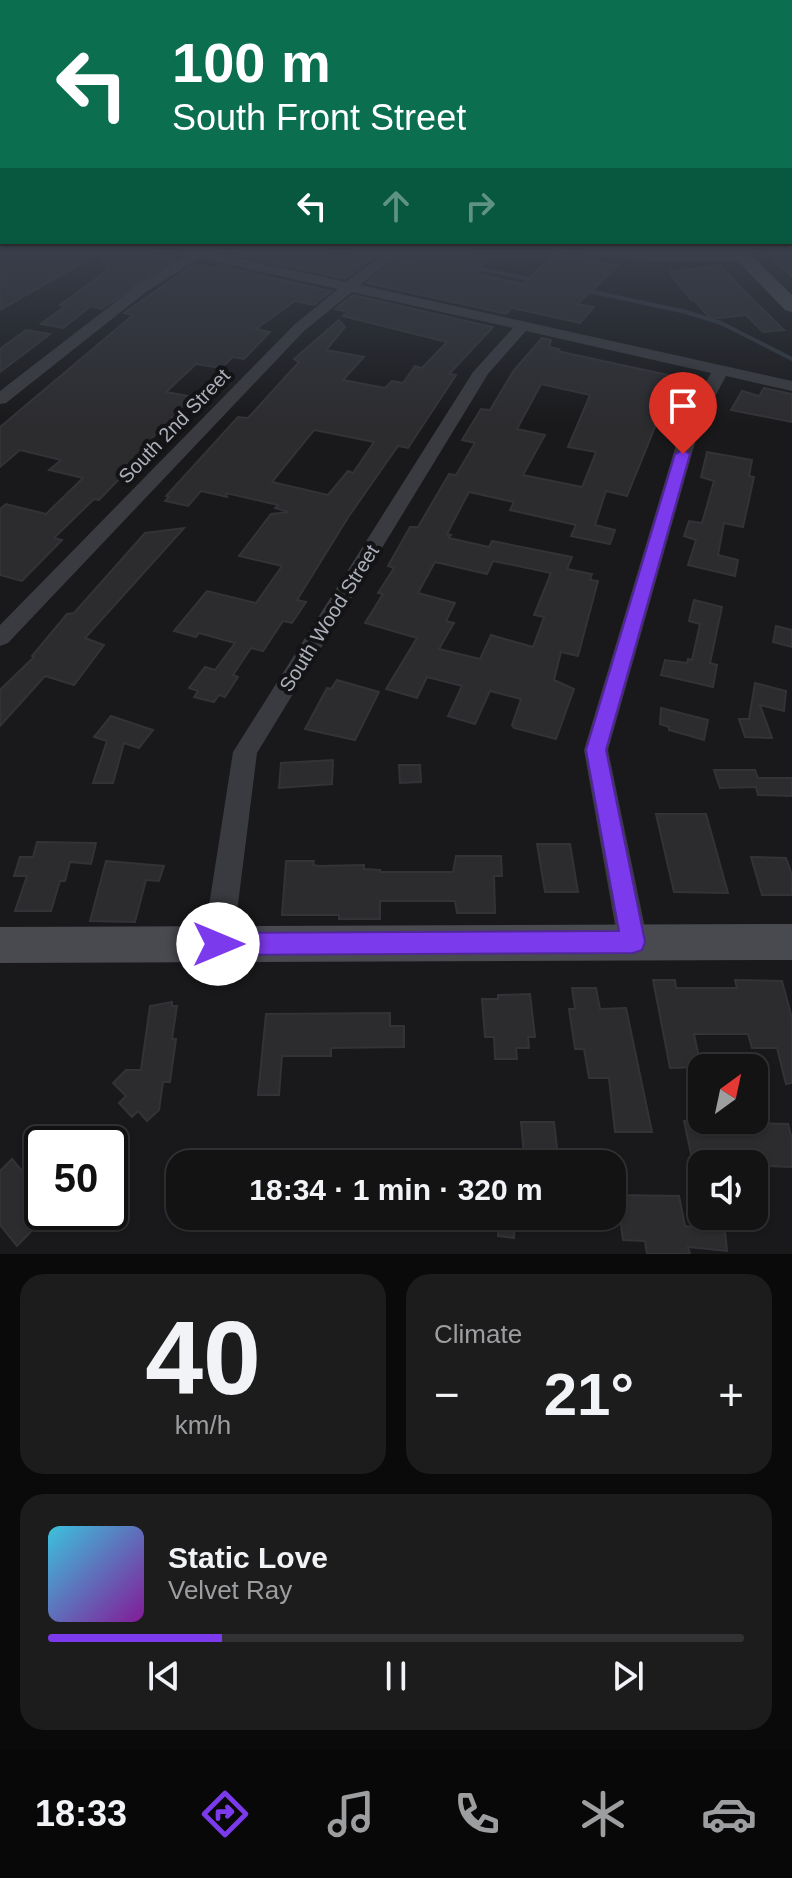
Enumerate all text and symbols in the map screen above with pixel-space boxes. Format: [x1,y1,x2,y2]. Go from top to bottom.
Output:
text: 100 m [172,31,331,94]
icon: left [40,32,144,136]
text: South Front Street [172,97,466,138]
icon: left [290,184,334,228]
icon: ahead [374,184,418,228]
icon: right [458,184,502,228]
street label: South 2nd Street [114,364,234,488]
pin [649,372,717,454]
icon: arrive [661,384,705,428]
street label: South Wood Street [275,540,383,695]
position arrow [176,902,260,986]
north arrow [688,1054,768,1134]
map controls [688,1054,768,1230]
speed limit sign: 50 [24,1126,128,1230]
button: sound [688,1150,768,1230]
text: 18:34 · 1 min · 320 m [249,1173,543,1206]
text: 40 [145,1300,261,1416]
text: Climate [434,1319,522,1349]
text: 21° [544,1361,634,1428]
text: − [434,1370,460,1419]
text: + [718,1370,744,1419]
text: km/h [175,1410,231,1440]
text: Static Love [168,1541,328,1574]
text: Velvet Ray [168,1575,292,1605]
icon: previous [142,1654,186,1698]
icon: pause [374,1654,418,1698]
icon: next [606,1654,650,1698]
icon: directions [197,1786,253,1842]
icon: music [323,1786,379,1842]
icon: phone [449,1786,505,1842]
icon: climate [575,1786,631,1842]
icon: car [701,1786,757,1842]
text: 18:33 [35,1793,127,1834]

